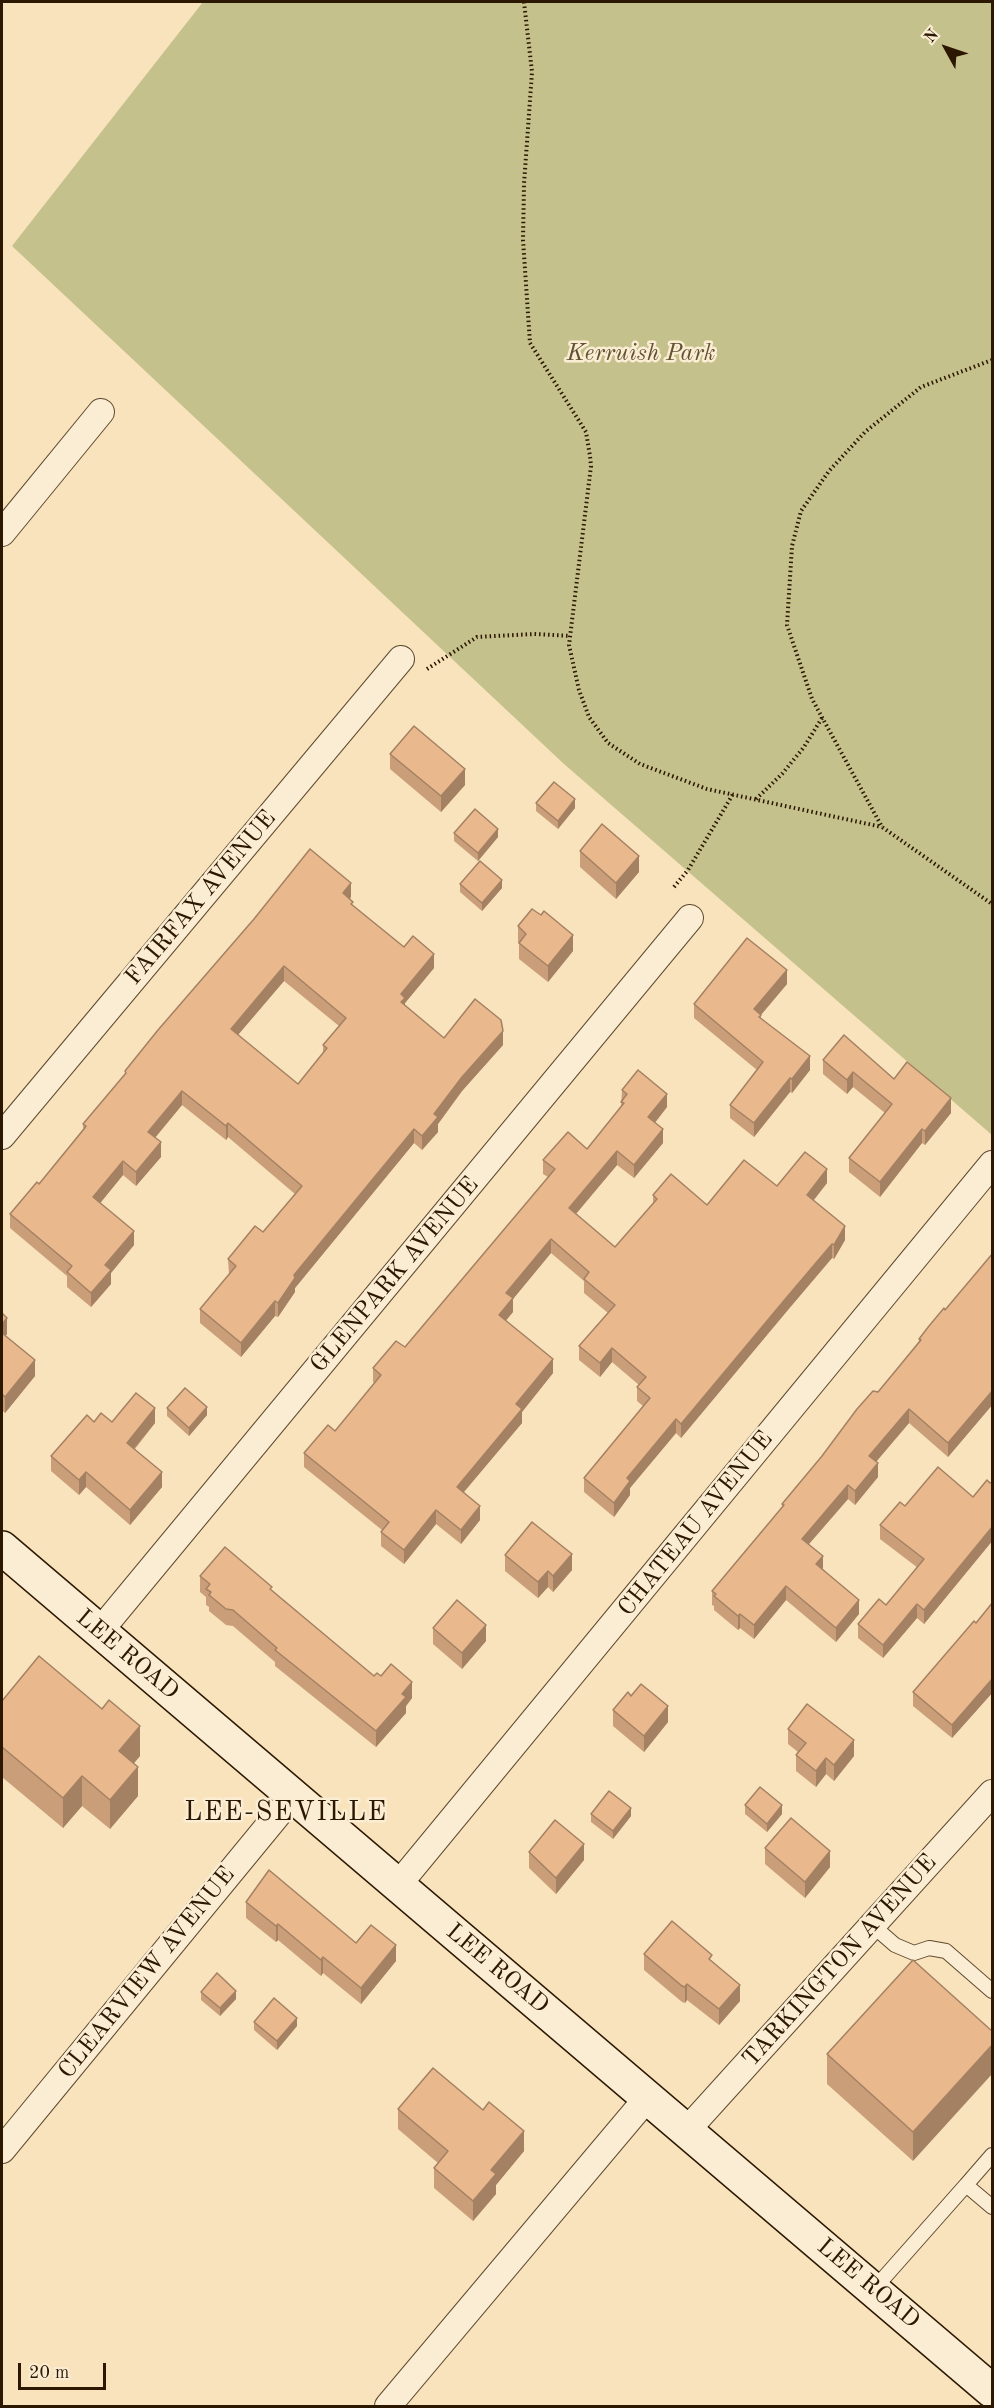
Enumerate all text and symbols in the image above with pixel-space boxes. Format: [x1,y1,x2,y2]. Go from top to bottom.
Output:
north arrow [916,18,976,78]
text: N [922,27,942,46]
park label: Kerruish Park [566,340,716,368]
street label: FAIRFAX AVENUE [119,805,283,991]
street label: GLENPARK AVENUE [305,1171,485,1379]
street label: CHATEAU AVENUE [612,1426,780,1622]
street label: LEE ROAD [70,1604,184,1706]
district label: LEE-SEVILLE [184,1797,388,1829]
street label: TARKINGTON AVENUE [737,1849,943,2073]
street label: CLEARVIEW AVENUE [53,1861,241,2085]
street label: LEE ROAD [440,1918,554,2020]
street label: LEE ROAD [811,2233,925,2335]
scale bar [21,2351,110,2389]
text: 20 m [29,2364,69,2382]

